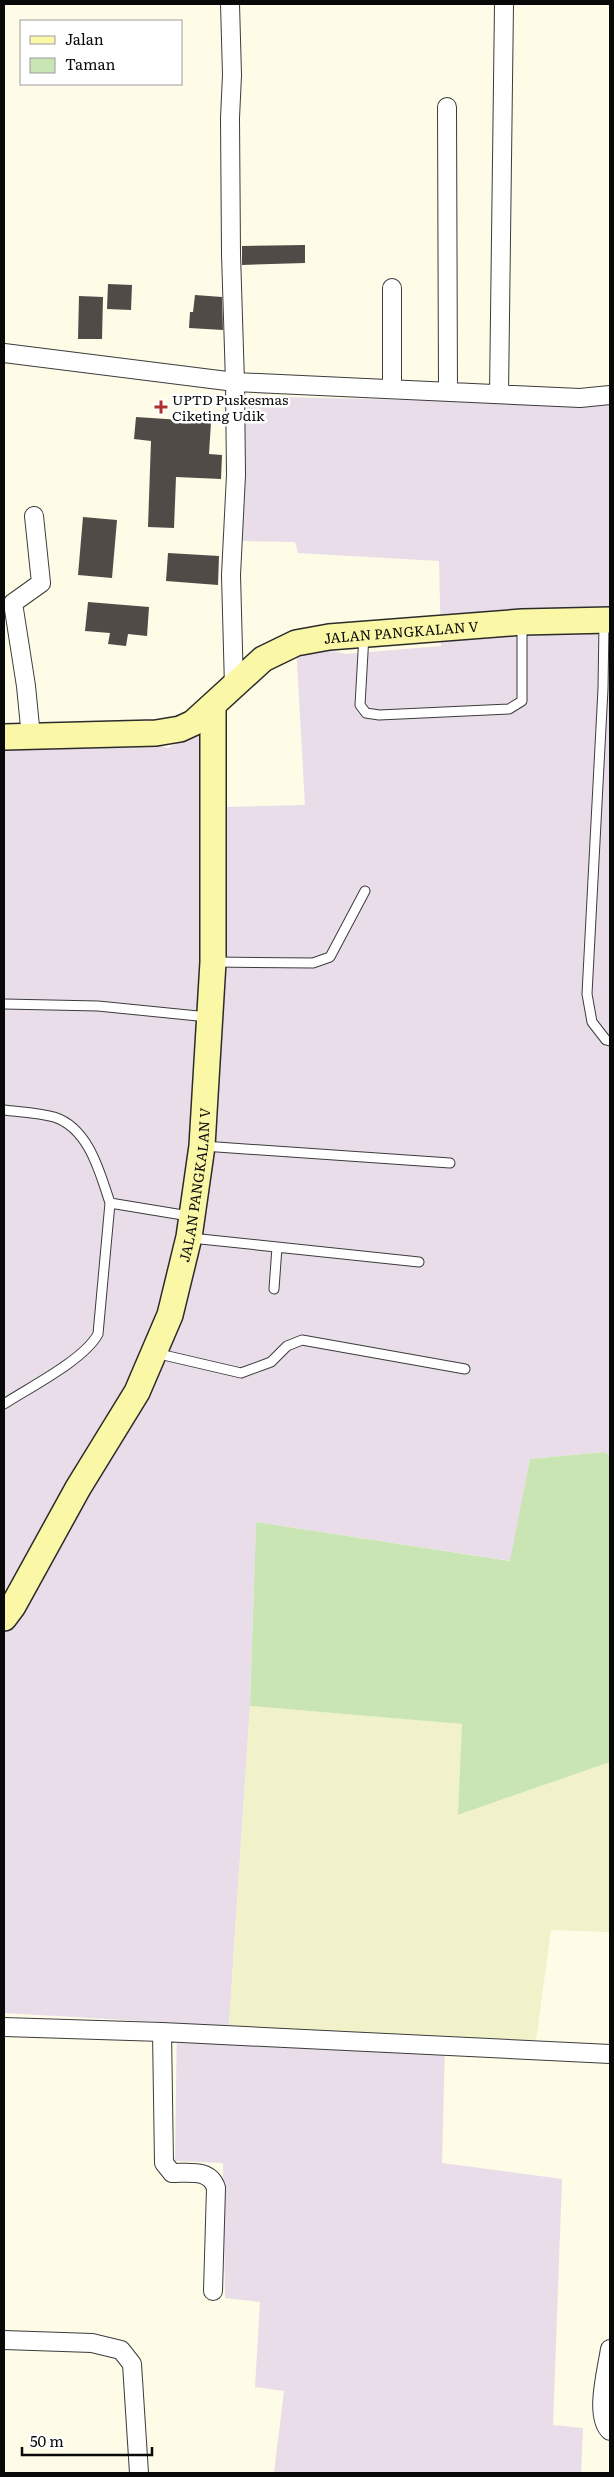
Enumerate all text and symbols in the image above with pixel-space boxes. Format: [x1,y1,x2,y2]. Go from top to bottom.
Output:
legend [20,20,182,85]
text: Jalan [65,27,104,50]
text: Taman [65,52,115,75]
place label: UPTD Puskesmas Ciketing Udik [172,389,288,425]
marker: UPTD Puskesmas Ciketing Udik [154,400,168,414]
street label: JALAN PANGKALAN V [322,615,480,648]
street label: JALAN PANGKALAN V [173,1106,214,1264]
scale bar [22,2424,152,2456]
text: 50 m [30,2429,64,2452]

